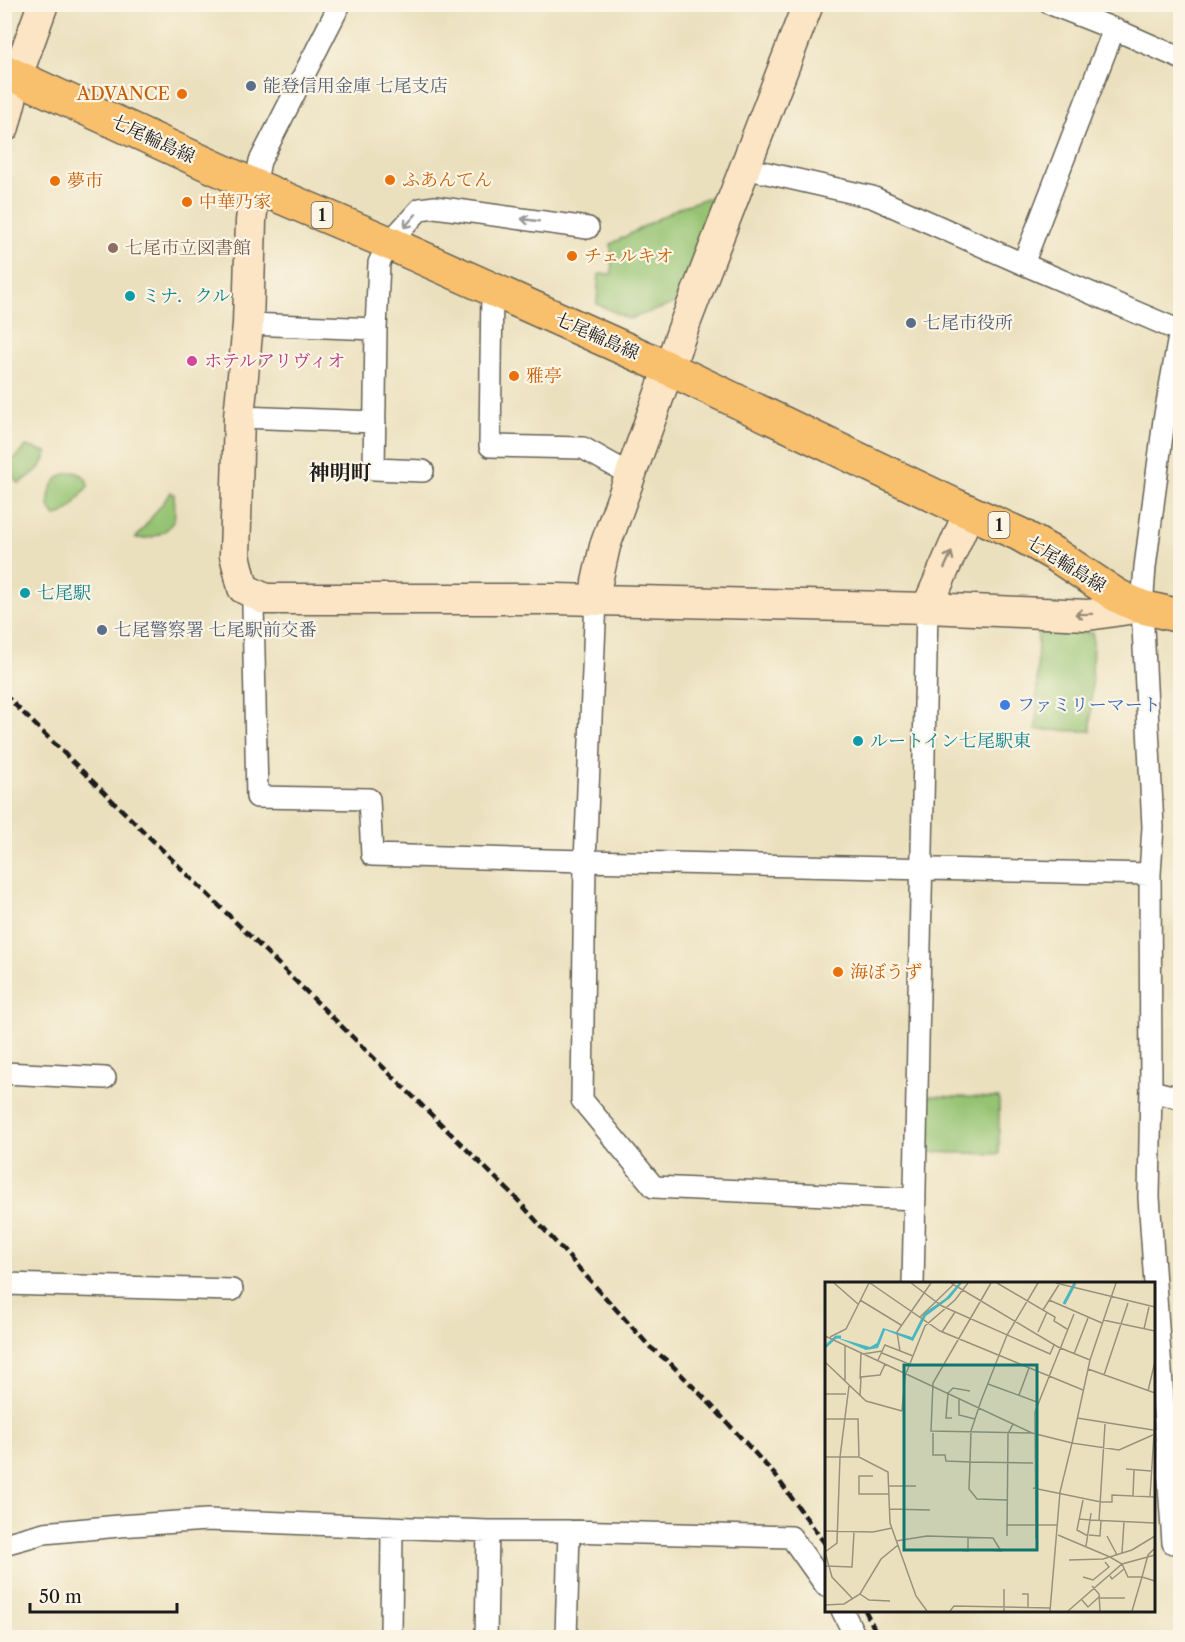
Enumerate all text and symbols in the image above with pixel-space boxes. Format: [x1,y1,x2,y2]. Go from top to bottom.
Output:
place label: 能登信用金庫 七尾支店 [263,75,448,97]
marker: 能登信用金庫 七尾支店 [244,79,258,93]
place label: ADVANCE [76,83,170,105]
marker: ADVANCE [175,87,189,101]
street label: 七尾輪島線 [108,110,198,168]
place label: ふあんてん [402,169,492,191]
place label: 夢市 [67,170,103,192]
marker: ふあんてん [383,173,397,187]
marker: 夢市 [48,174,62,188]
place label: 中華乃家 [199,191,271,213]
marker: 中華乃家 [180,195,194,209]
road number: 1 [312,202,332,228]
one-way arrow [403,213,417,228]
one-way arrow [521,214,540,225]
place label: 七尾市立図書館 [125,237,251,259]
marker: 七尾市立図書館 [106,241,120,255]
place label: チェルキオ [584,245,673,267]
marker: チェルキオ [565,249,579,263]
place label: ミナ．クル [142,285,230,307]
marker: ミナ．クル [123,289,137,303]
street label: 七尾輪島線 [551,308,643,364]
place label: 七尾市役所 [923,312,1013,334]
marker: 七尾市役所 [904,316,918,330]
place label: ホテルアリヴィオ [204,350,345,372]
marker: ホテルアリヴィオ [185,354,199,368]
place label: 雅亭 [526,365,562,387]
marker: 雅亭 [507,369,521,383]
district label: 神明町 [309,460,372,485]
road number: 1 [988,512,1010,538]
street label: 七尾輪島線 [1022,531,1110,597]
one-way arrow [943,551,954,570]
place label: 七尾駅 [37,582,91,604]
marker: 七尾駅 [18,586,32,600]
one-way arrow [1075,608,1095,620]
place label: 七尾警察署 七尾駅前交番 [114,619,317,641]
marker: 七尾警察署 七尾駅前交番 [95,623,109,637]
place label: ファミリーマート [1017,694,1161,716]
marker: ファミリーマート [998,698,1012,712]
place label: ルートイン七尾駅東 [870,730,1031,752]
marker: ルートイン七尾駅東 [851,734,865,748]
place label: 海ぼうず [850,961,922,983]
marker: 海ぼうず [831,965,845,979]
inset map [825,1282,1155,1612]
scale bar [30,1576,177,1614]
text: 50 m [39,1586,82,1608]

